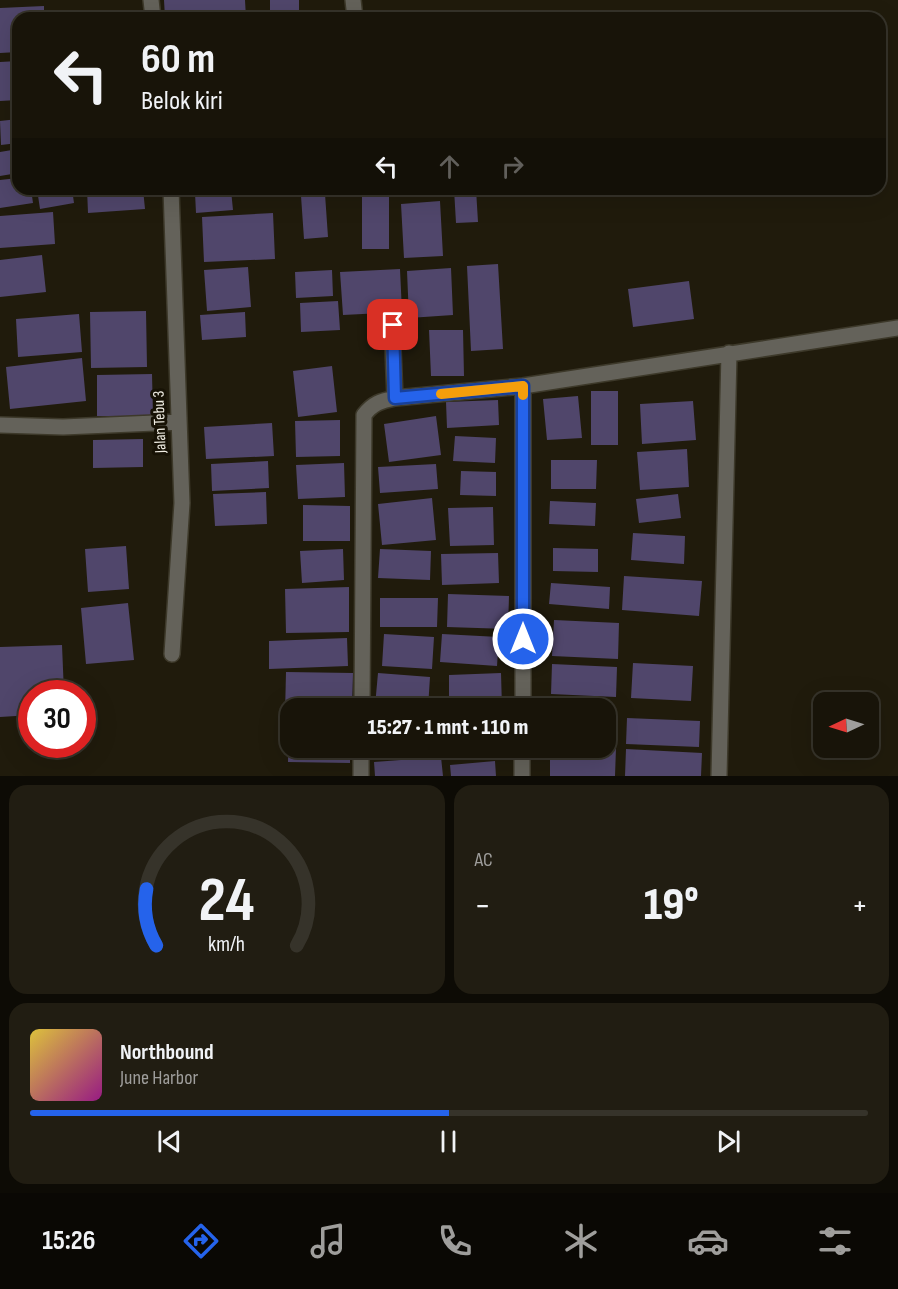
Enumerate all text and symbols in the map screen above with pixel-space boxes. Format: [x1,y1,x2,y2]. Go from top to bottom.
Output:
text: 60 m [141,34,215,85]
icon: left [42,36,120,114]
text: Belok kiri [141,85,223,117]
icon: left [370,150,403,183]
icon: ahead [433,150,466,183]
icon: right [496,150,529,183]
pin [367,299,418,350]
icon: arrive [376,308,409,341]
street label: Jalan Tebu 3 [149,390,171,455]
position arrow [491,607,555,671]
speed limit sign: 30 [18,680,96,758]
north arrow [813,692,879,758]
map controls [813,692,879,758]
text: 15:27 · 1 mnt · 110 m [368,714,528,741]
text: AC [475,848,493,872]
text: 24 [199,864,255,939]
text: 19° [644,878,699,933]
text: − [475,886,491,926]
text: + [852,886,868,926]
text: km/h [208,933,245,958]
text: Northbound [120,1039,214,1066]
text: June Harbor [120,1066,198,1090]
icon: previous [153,1125,186,1158]
icon: pause [432,1125,465,1158]
icon: next [712,1125,745,1158]
icon: directions [180,1220,222,1262]
icon: music [307,1220,349,1262]
icon: phone [434,1220,476,1262]
icon: climate [560,1220,602,1262]
icon: car [687,1220,729,1262]
icon: filters [814,1220,856,1262]
text: 15:26 [42,1225,95,1257]

